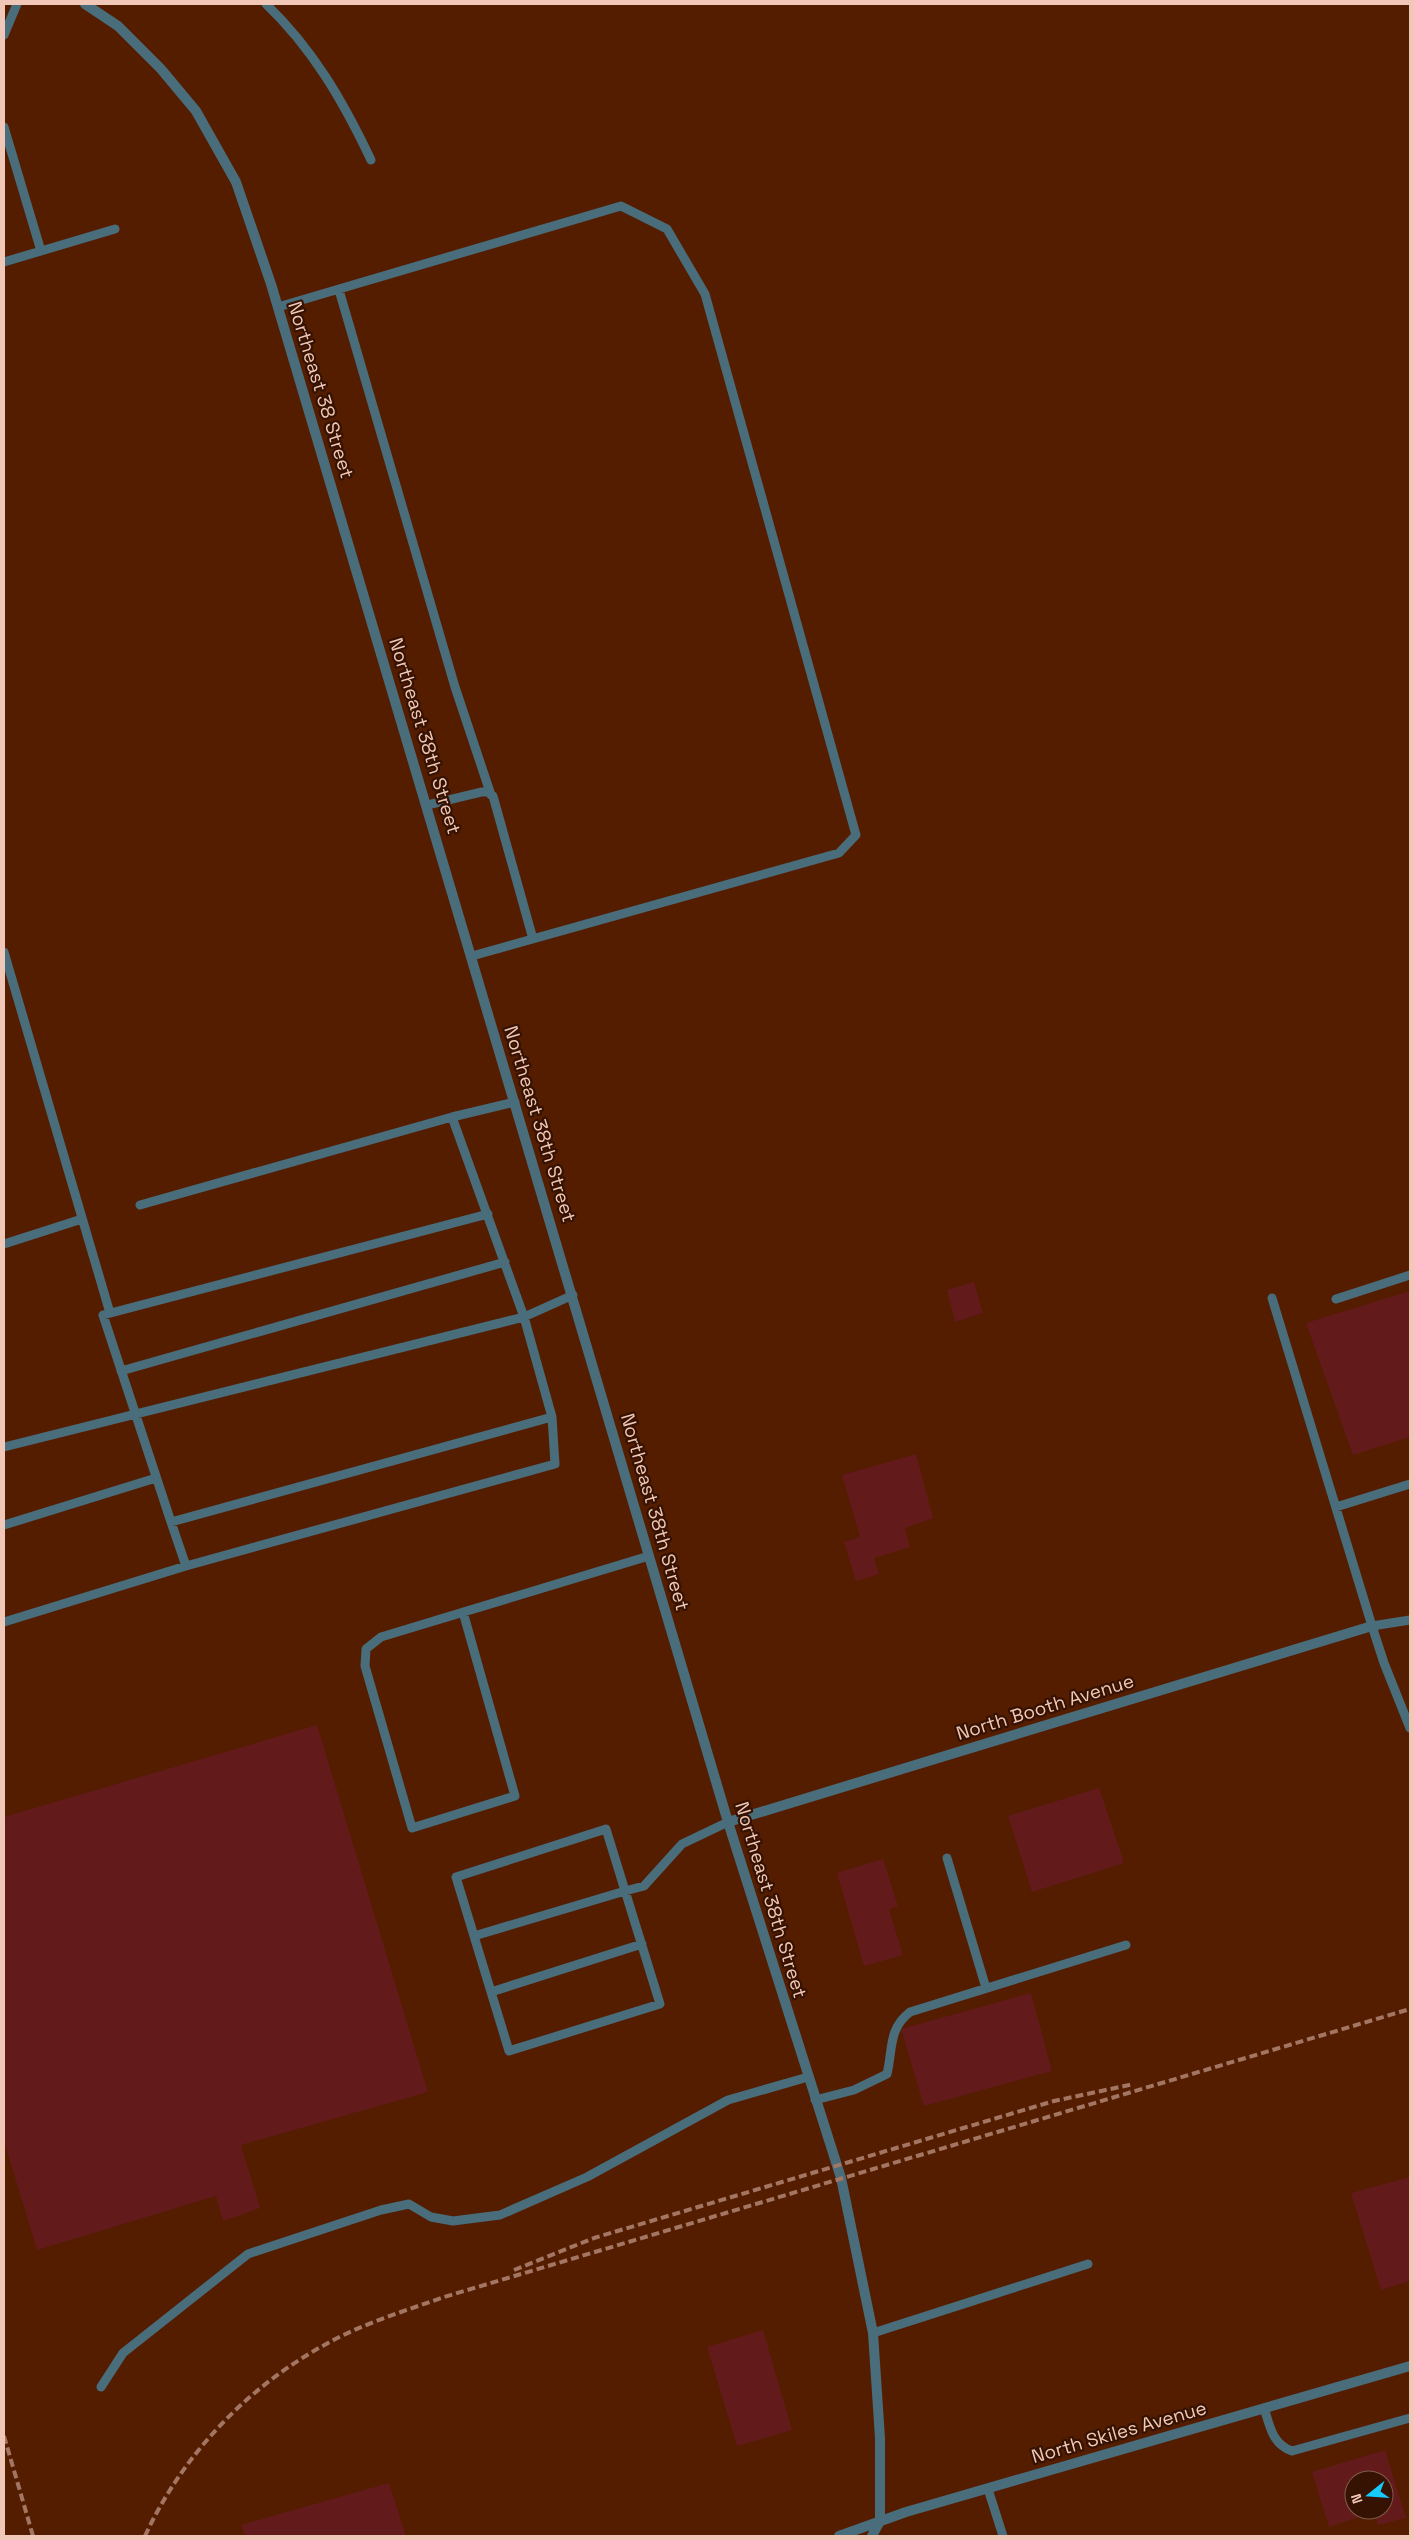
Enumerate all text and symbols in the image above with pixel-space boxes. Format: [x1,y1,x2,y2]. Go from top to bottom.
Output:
street label: Northeast 38 Street [282,299,360,481]
street label: Northeast 38th Street [383,635,467,837]
street label: Northeast 38th Street [498,1023,582,1225]
street label: Northeast 38th Street [615,1410,695,1614]
street label: North Booth Avenue [953,1668,1137,1746]
street label: Northeast 38th Street [729,1799,813,2001]
street label: North Skiles Avenue [1029,2395,1209,2469]
north arrow [1344,2470,1394,2520]
text: N [1347,2492,1367,2506]

